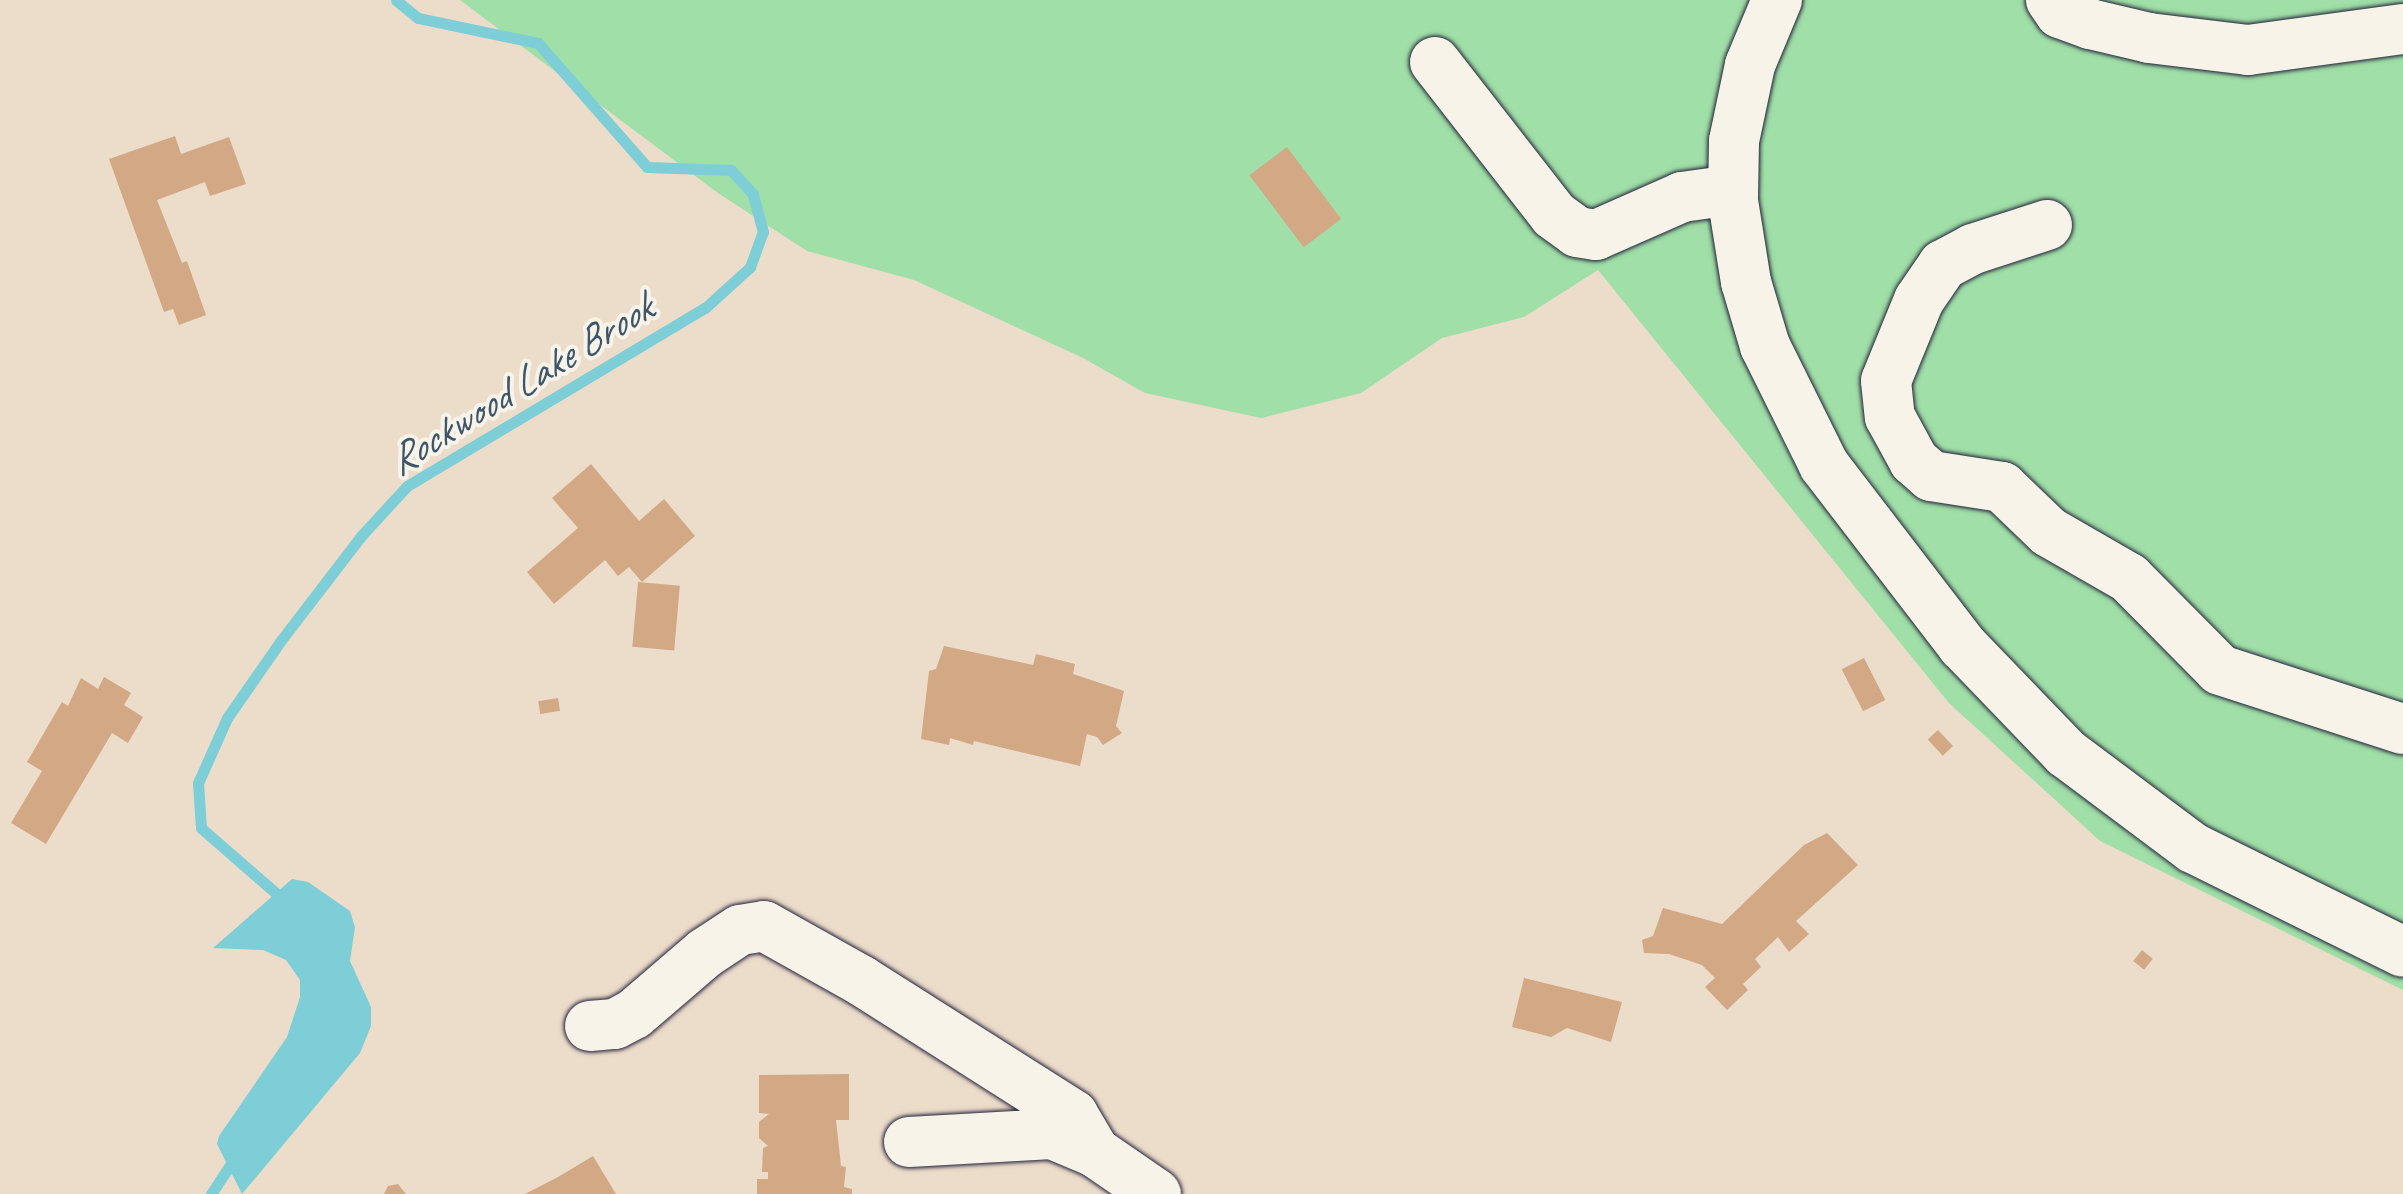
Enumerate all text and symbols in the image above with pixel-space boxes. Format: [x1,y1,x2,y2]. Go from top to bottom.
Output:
water label: Rockwood Lake Brook [378,283,662,487]

